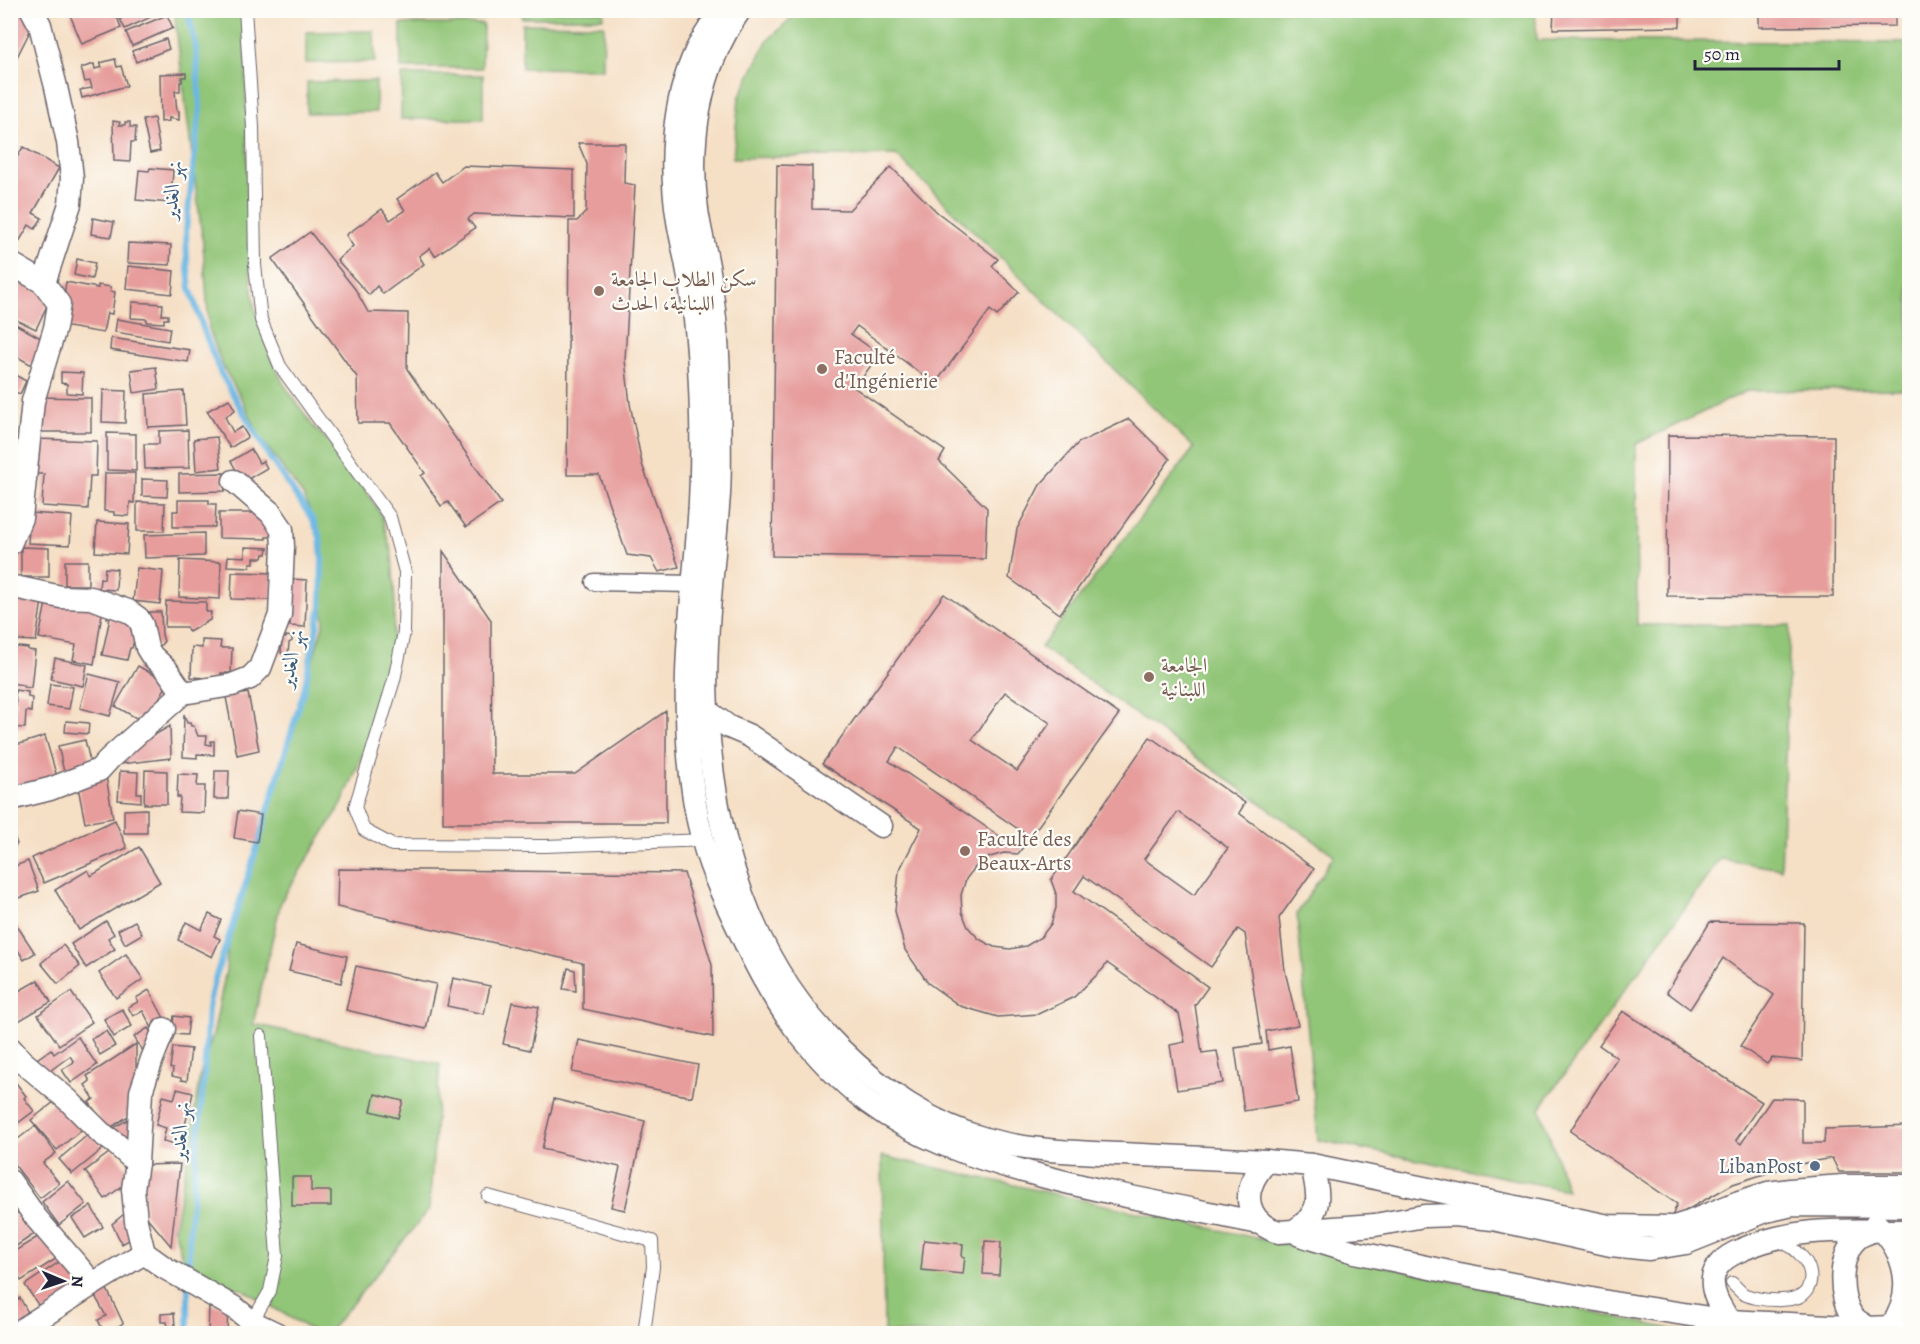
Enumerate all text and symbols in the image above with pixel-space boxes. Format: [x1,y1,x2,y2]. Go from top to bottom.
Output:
scale bar [1695,33,1839,71]
text: 50 m [1704,42,1740,66]
water label: نهر الغدير [154,158,190,224]
place label: سكن الطلاب الجامعة اللبنانية، الحدث [611,265,757,317]
marker: سكن الطلاب الجامعة اللبنانية، الحدث [592,284,606,298]
place label: Faculté d'Ingénierie [834,343,938,395]
marker: Faculté d'Ingénierie [815,362,829,376]
water label: نهر الغدير [270,625,312,693]
place label: الجامعة اللبنانية [1161,651,1207,703]
marker: الجامعة اللبنانية [1142,670,1156,684]
place label: Faculté des Beaux-Arts [977,825,1072,877]
marker: Faculté des Beaux-Arts [958,844,972,858]
water label: نهر الغدير [162,1100,198,1164]
place label: LibanPost [1718,1152,1803,1180]
marker: LibanPost [1808,1159,1822,1173]
north arrow [33,1251,93,1311]
text: N [66,1275,88,1288]

